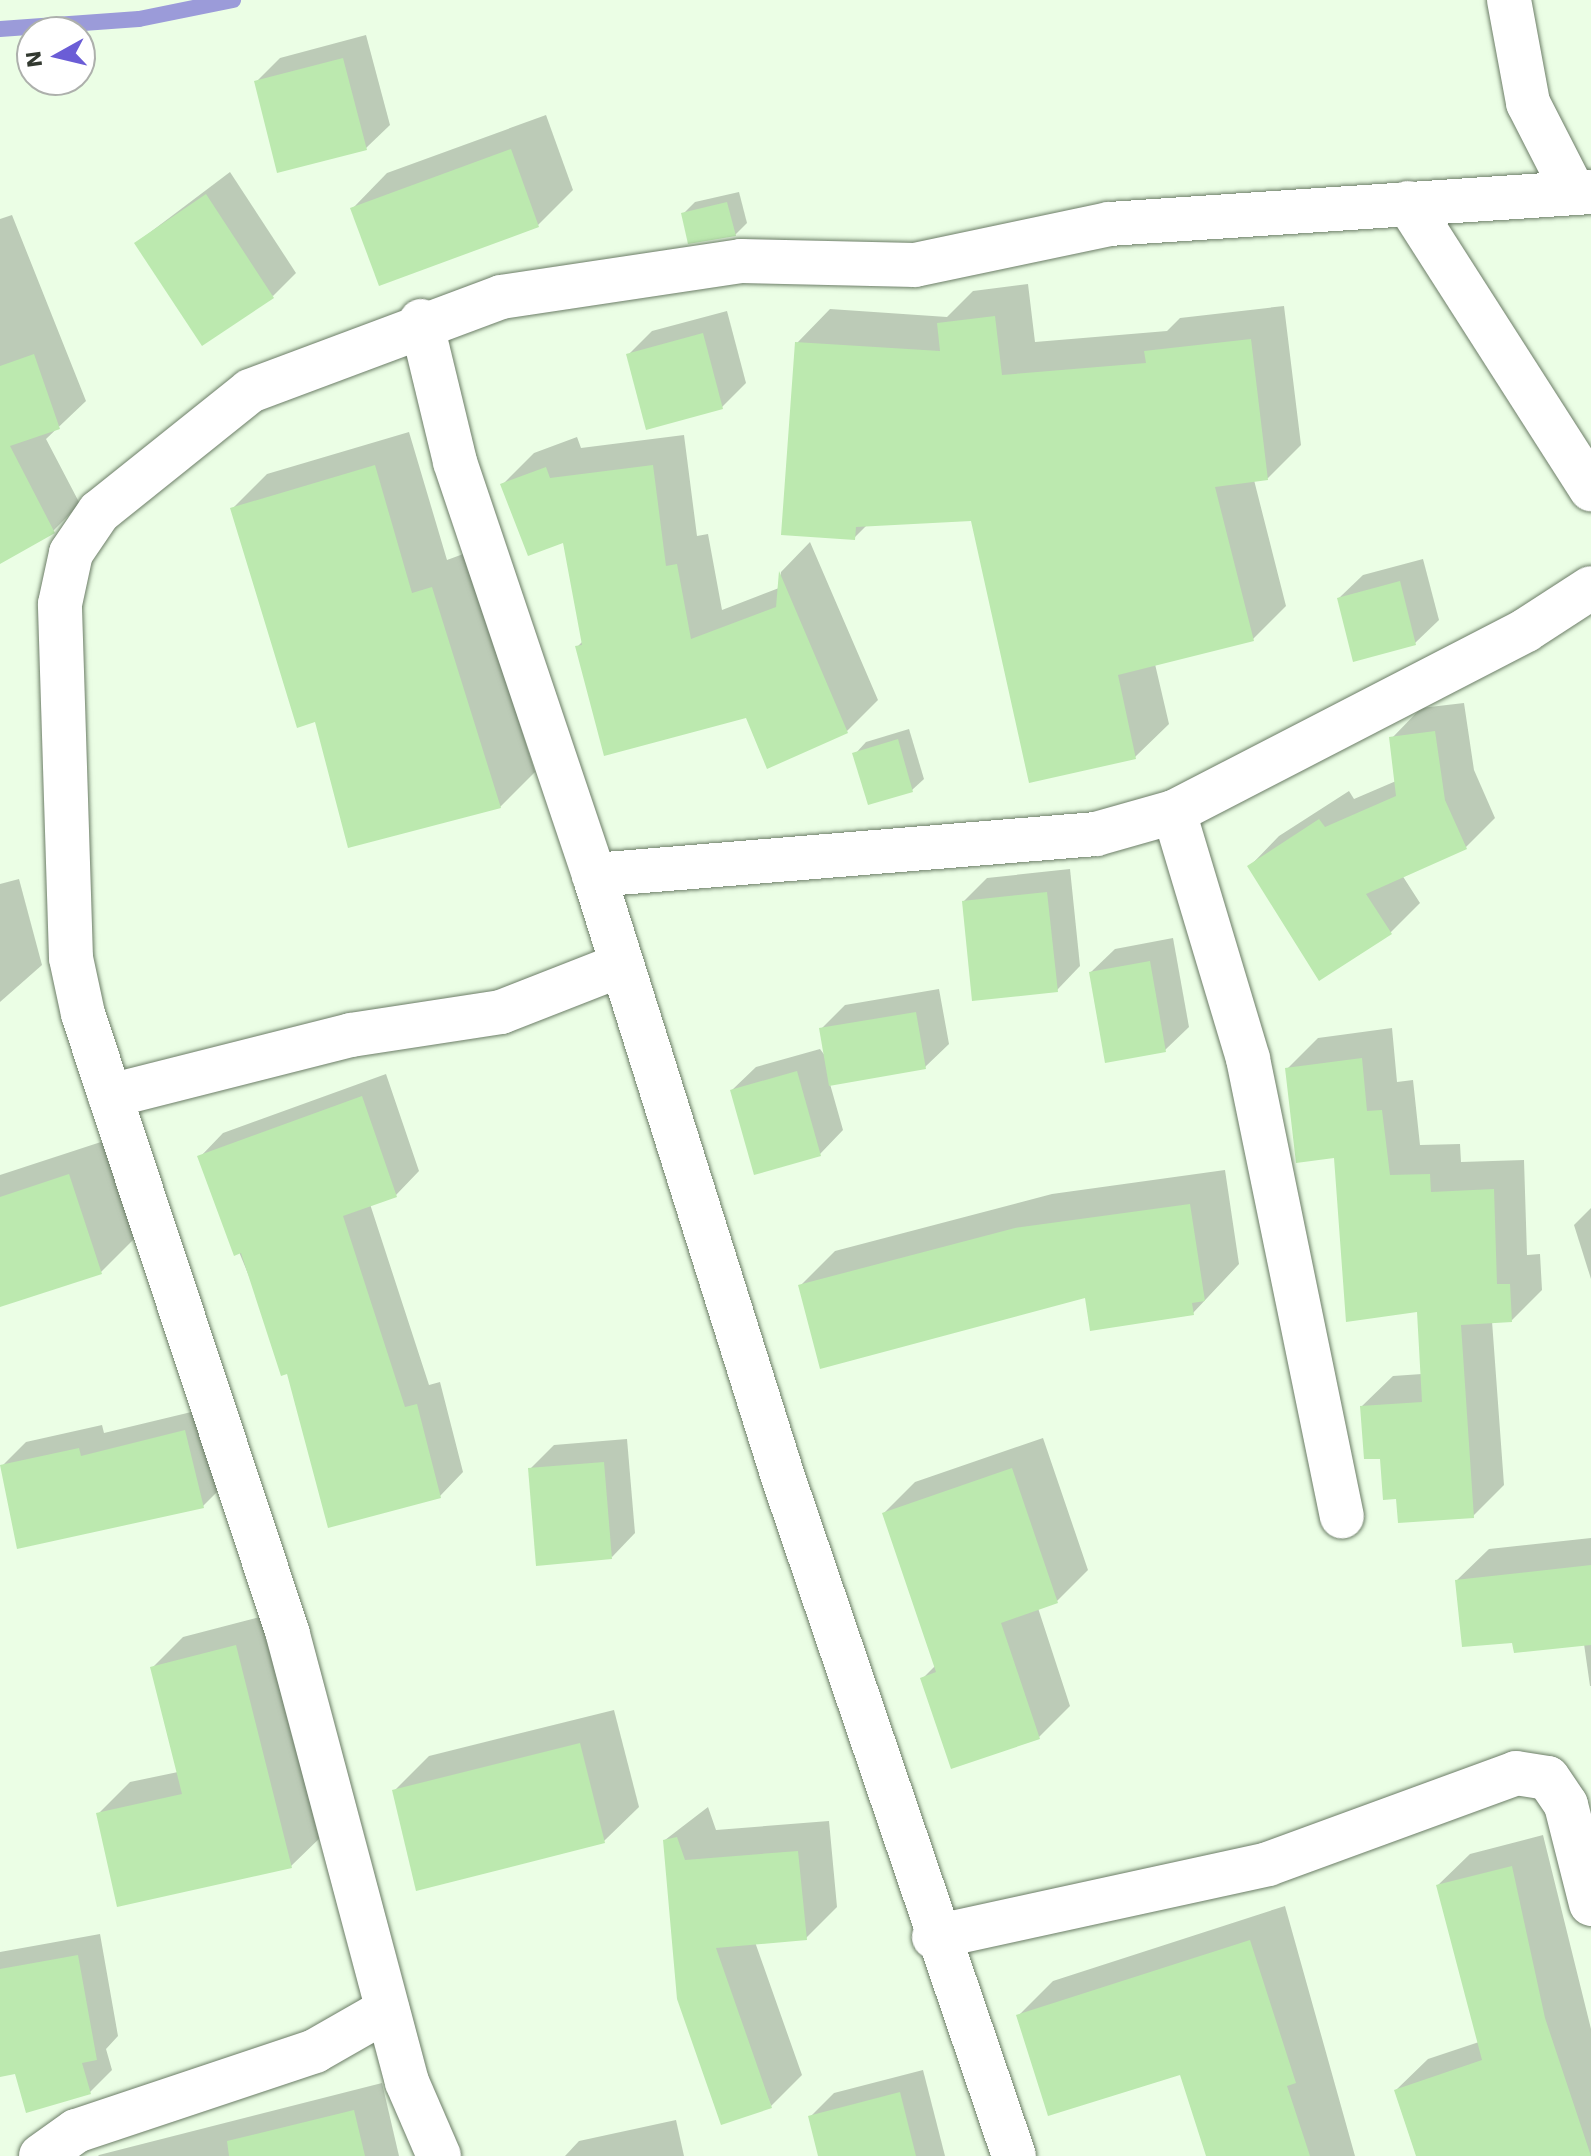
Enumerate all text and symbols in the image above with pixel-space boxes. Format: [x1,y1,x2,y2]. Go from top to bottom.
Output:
north arrow [16,16,96,96]
text: N [20,49,47,69]

